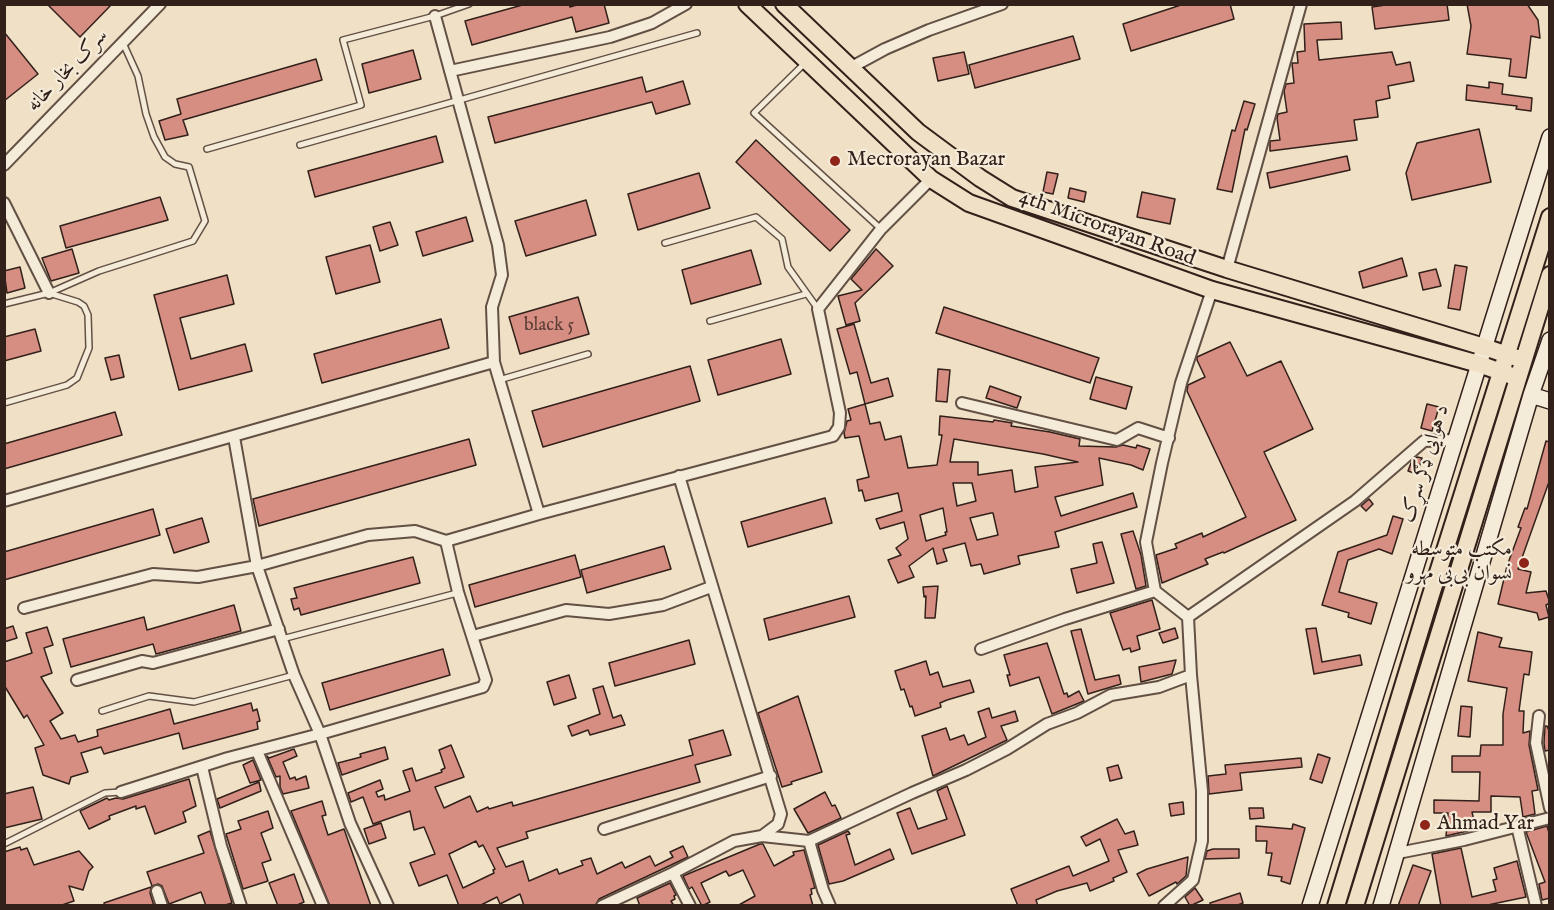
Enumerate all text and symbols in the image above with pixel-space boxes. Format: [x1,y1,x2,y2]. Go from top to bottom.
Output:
street label: سرک بخار خانه [22,24,114,118]
place label: Mecrorayan Bazar [847,148,1005,174]
marker: Mecrorayan Bazar [828,154,842,168]
street label: 4th Microrayan Road [1015,185,1199,273]
house number: black 5 [524,315,574,337]
street label: د هوایی ډګر سړک [1396,402,1456,526]
place label: مکتب متوسطه نسوان بی‌بی مهرو [1407,538,1512,588]
marker: مکتب متوسطه نسوان بی‌بی مهرو [1517,556,1531,570]
place label: Ahmad Yar [1437,812,1534,838]
marker: Ahmad Yar [1418,818,1432,832]

